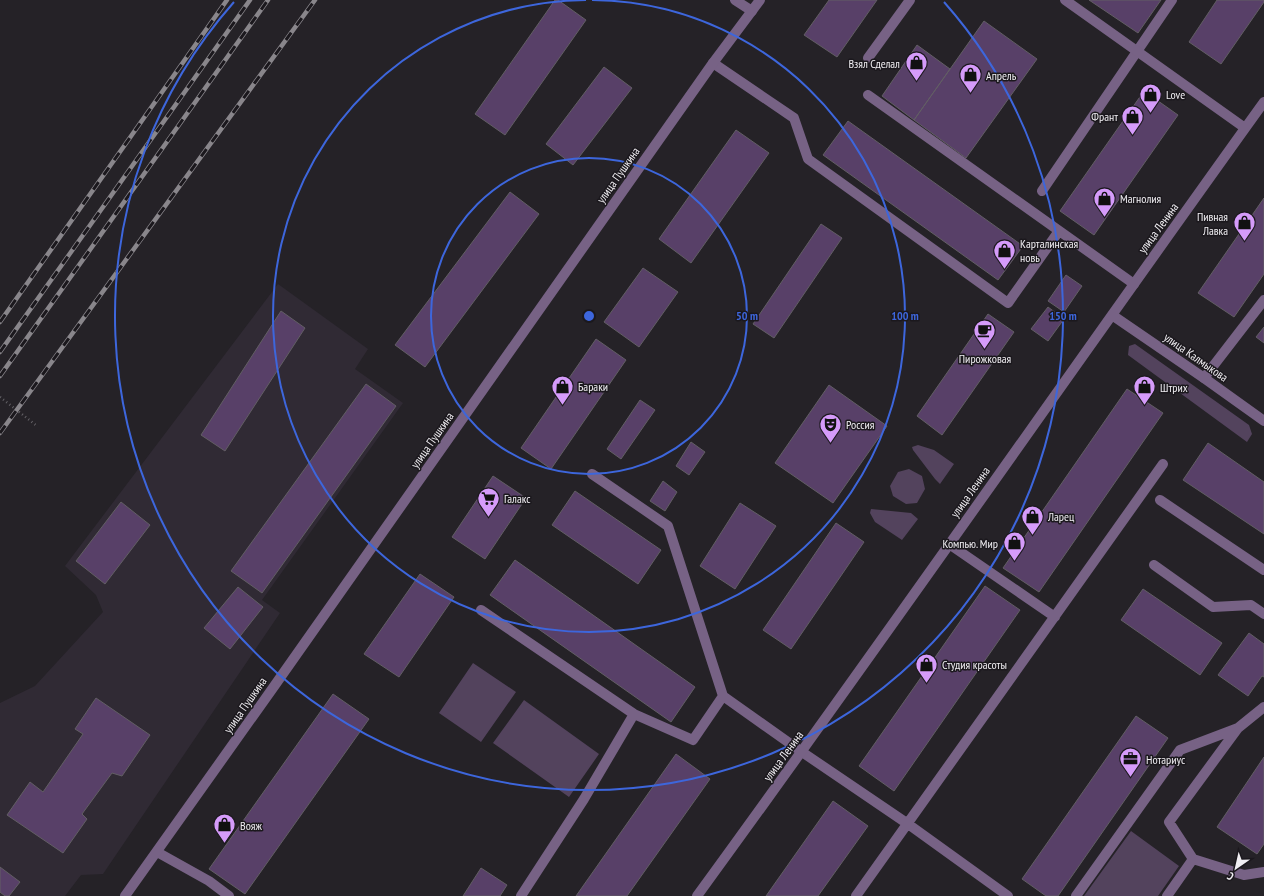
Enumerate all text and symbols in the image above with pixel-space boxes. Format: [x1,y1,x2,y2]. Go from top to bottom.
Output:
shop icon: Взял Сделал [903,50,929,83]
place label: Взял Сделал [848,56,900,71]
shop icon: Апрель [958,62,984,95]
place label: Апрель [986,68,1017,83]
shop icon: Love [1138,81,1164,114]
place label: Love [1166,87,1185,102]
shop icon: Франт [1120,103,1146,136]
place label: Франт [1091,109,1118,124]
street label: улица Пушкина [593,144,643,206]
shop icon: Магнолия [1092,185,1118,218]
place label: Магнолия [1120,191,1162,206]
street label: улица Ленина [1135,200,1181,256]
place label: Пивная Лавка [1197,209,1228,238]
shop icon: Пивная Лавка [1231,210,1257,243]
place label: Карталинская новь [1020,236,1079,265]
shop icon: Карталинская новь [992,237,1018,270]
text: 50 m [736,308,758,323]
text: 100 m [891,308,919,323]
text: 150 m [1049,308,1077,323]
centre of rings [582,309,596,323]
cafe icon: Пирожковая [972,318,998,351]
street label: улица Калмыкова [1161,329,1231,385]
place label: Пирожковая [959,351,1012,366]
shop icon: Бараки [550,373,576,406]
shop icon: Штрих [1131,374,1157,407]
place label: Бараки [578,379,608,394]
place label: Штрих [1160,380,1188,395]
street label: улица Пушкина [407,409,457,471]
theatre icon: Россия [818,411,844,444]
place label: Россия [846,417,875,432]
street label: улица Ленина [947,464,993,520]
supermarket icon: Галакс [476,485,502,518]
place label: Галакс [504,491,531,506]
shop icon: Ларец [1019,503,1045,536]
place label: Ларец [1047,509,1075,524]
shop icon: Компью. Мир [1001,530,1027,563]
place label: Компью. Мир [943,536,998,551]
shop icon: Студия красоты [914,651,940,684]
place label: Студия красоты [942,657,1007,672]
street label: улица Пушкина [220,674,270,736]
street label: улица Ленина [760,728,806,784]
office icon: Нотариус [1117,746,1143,779]
place label: Нотариус [1146,752,1186,767]
shop icon: Вояж [211,812,237,845]
place label: Вояж [240,818,262,833]
north arrow [1216,848,1256,888]
text: С [1224,869,1236,884]

